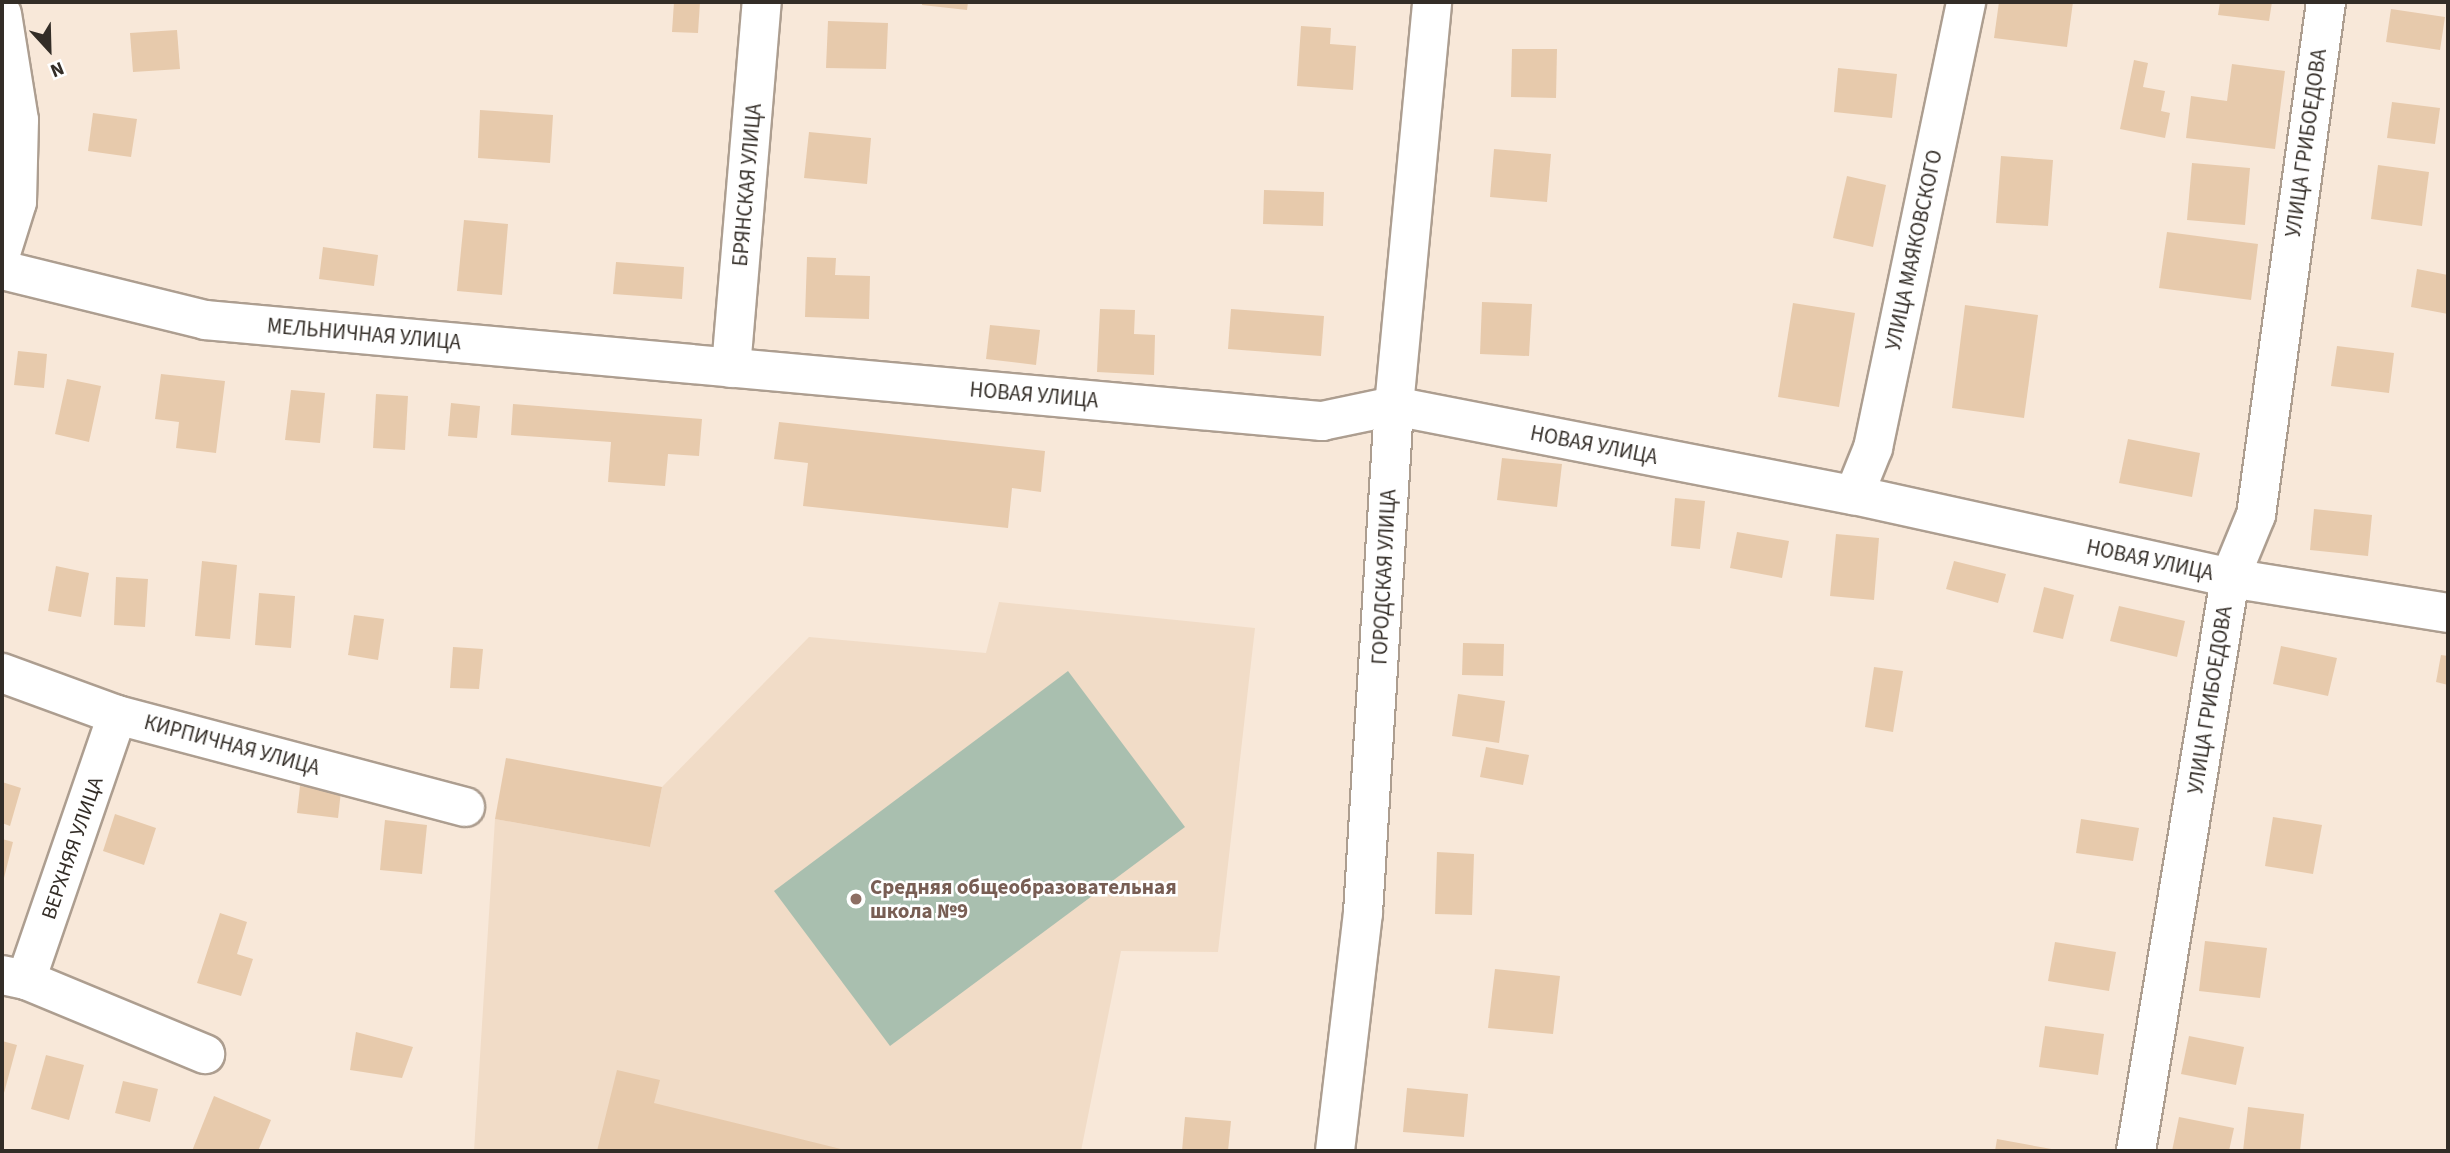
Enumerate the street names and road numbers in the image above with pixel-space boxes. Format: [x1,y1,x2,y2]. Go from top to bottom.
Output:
street label: УЛИЦА ГРИБОЕДОВА [2280,47,2332,239]
street label: БРЯНСКАЯ УЛИЦА [727,103,767,267]
street label: УЛИЦА МАЯКОВСКОГО [1880,147,1948,353]
street label: МЕЛЬНИЧНАЯ УЛИЦА [266,313,462,355]
street label: НОВАЯ УЛИЦА [969,377,1099,413]
street label: НОВАЯ УЛИЦА [1528,420,1660,470]
street label: ГОРОДСКАЯ УЛИЦА [1367,489,1401,665]
street label: НОВАЯ УЛИЦА [2084,534,2216,586]
street label: УЛИЦА ГРИБОЕДОВА [2183,604,2237,796]
street label: КИРПИЧНАЯ УЛИЦА [141,709,323,781]
street label: ВЕРХНЯЯ УЛИЦА [36,773,108,923]

